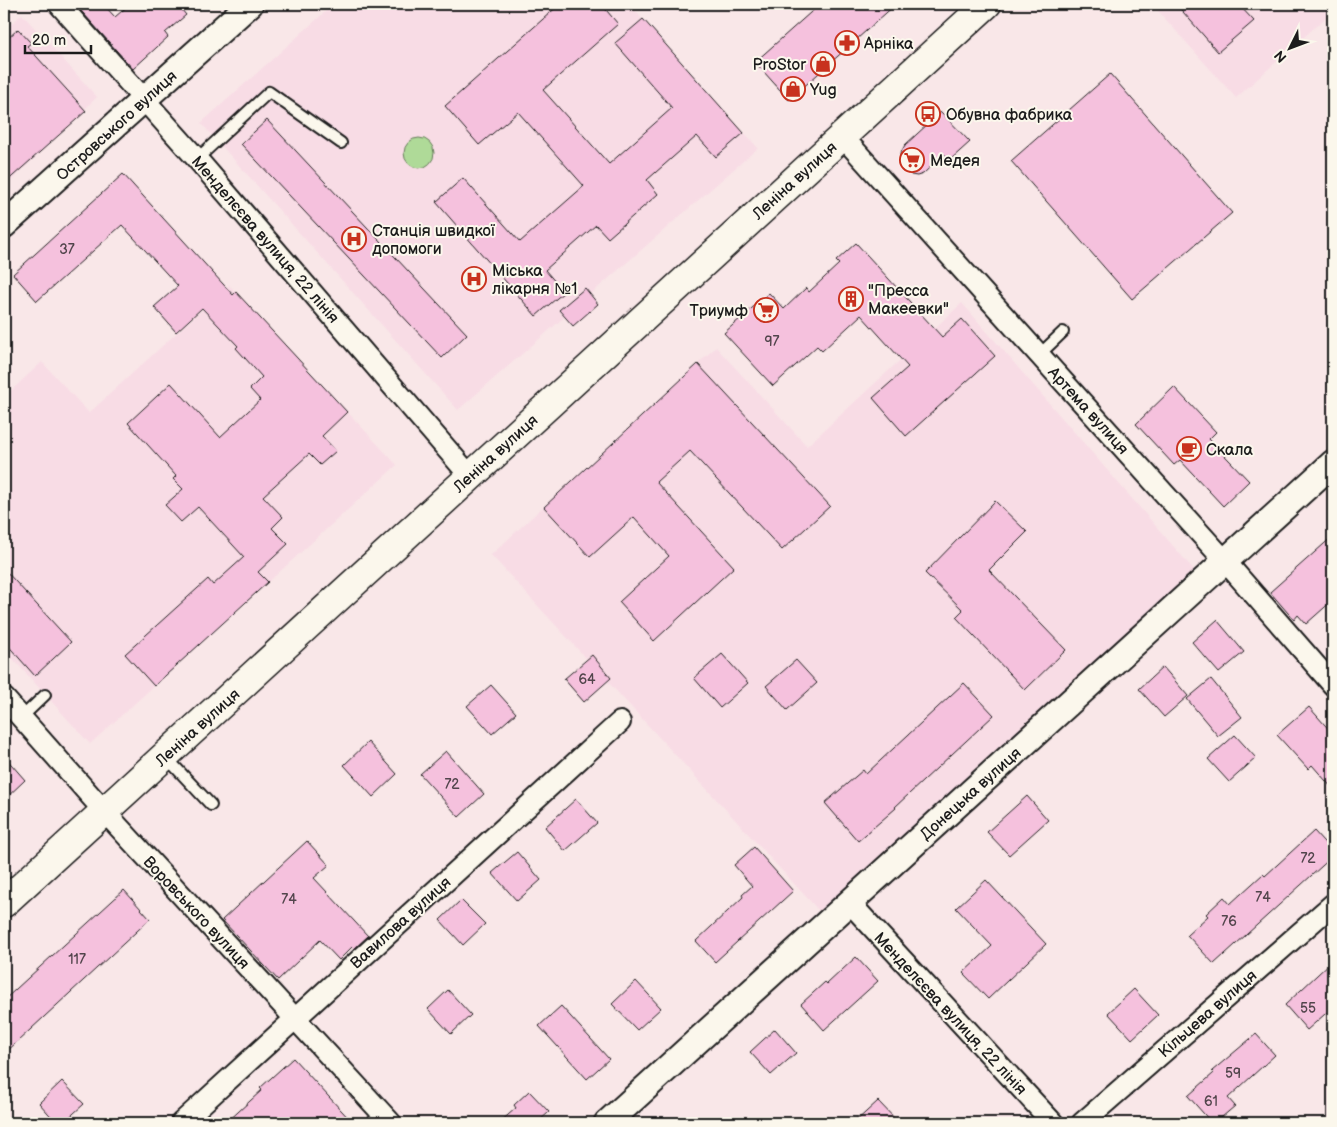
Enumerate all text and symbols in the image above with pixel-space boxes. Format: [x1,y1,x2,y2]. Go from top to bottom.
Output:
scale bar [25,22,91,54]
north arrow [1264,22,1314,72]
pharmacy icon: Арніка [834,30,860,56]
text: 20 m [32,31,66,50]
place label: Арніка [863,35,914,54]
text: N [1271,47,1291,66]
shop icon: ProStor [810,51,836,77]
place label: ProStor [752,56,806,75]
street label: Островського вулиця [53,67,181,185]
shop icon: Yug [780,76,806,102]
place label: Yug [809,81,837,100]
bus stop icon: Обувна фабрика [915,101,941,127]
place label: Обувна фабрика [946,106,1073,125]
street label: Леніна вулиця [748,138,841,225]
supermarket icon: Медея [899,147,925,173]
place label: Медея [930,152,980,171]
street label: Менделєєва вулиця, 22 лінія [187,153,343,328]
place label: Станція швидкої допомоги [372,222,496,259]
hospital icon: Станція швидкої допомоги [341,226,367,252]
house number: 37 [59,241,75,258]
place label: Міська лікарня №1 [492,262,577,299]
hospital icon: Міська лікарня №1 [461,266,487,292]
place label: "Пресса Макеевки" [868,282,949,319]
building icon: "Пресса Макеевки" [838,286,864,312]
supermarket icon: Триумф [753,297,779,323]
place label: Триумф [689,302,748,321]
house number: 97 [765,333,780,350]
street label: Артема вулиця [1043,363,1132,459]
street label: Леніна вулиця [449,411,542,498]
cafe icon: Скала [1176,436,1202,462]
place label: Скала [1206,441,1254,460]
house number: 64 [578,671,596,688]
street label: Леніна вулиця [151,685,244,772]
street label: Донецька вулиця [917,744,1025,844]
house number: 72 [444,776,460,793]
house number: 72 [1300,850,1316,867]
street label: Воровського вулиця [139,853,253,973]
street label: Вавилова вулиця [347,873,455,973]
house number: 74 [1255,889,1271,906]
house number: 74 [281,891,297,908]
house number: 76 [1221,913,1237,930]
street label: Менделєєва вулиця, 22 лінія [870,929,1030,1099]
house number: 117 [68,951,86,968]
street label: Кільцева вулиця [1155,966,1261,1062]
house number: 55 [1300,1000,1316,1017]
house number: 59 [1225,1065,1241,1082]
house number: 61 [1204,1093,1218,1110]

